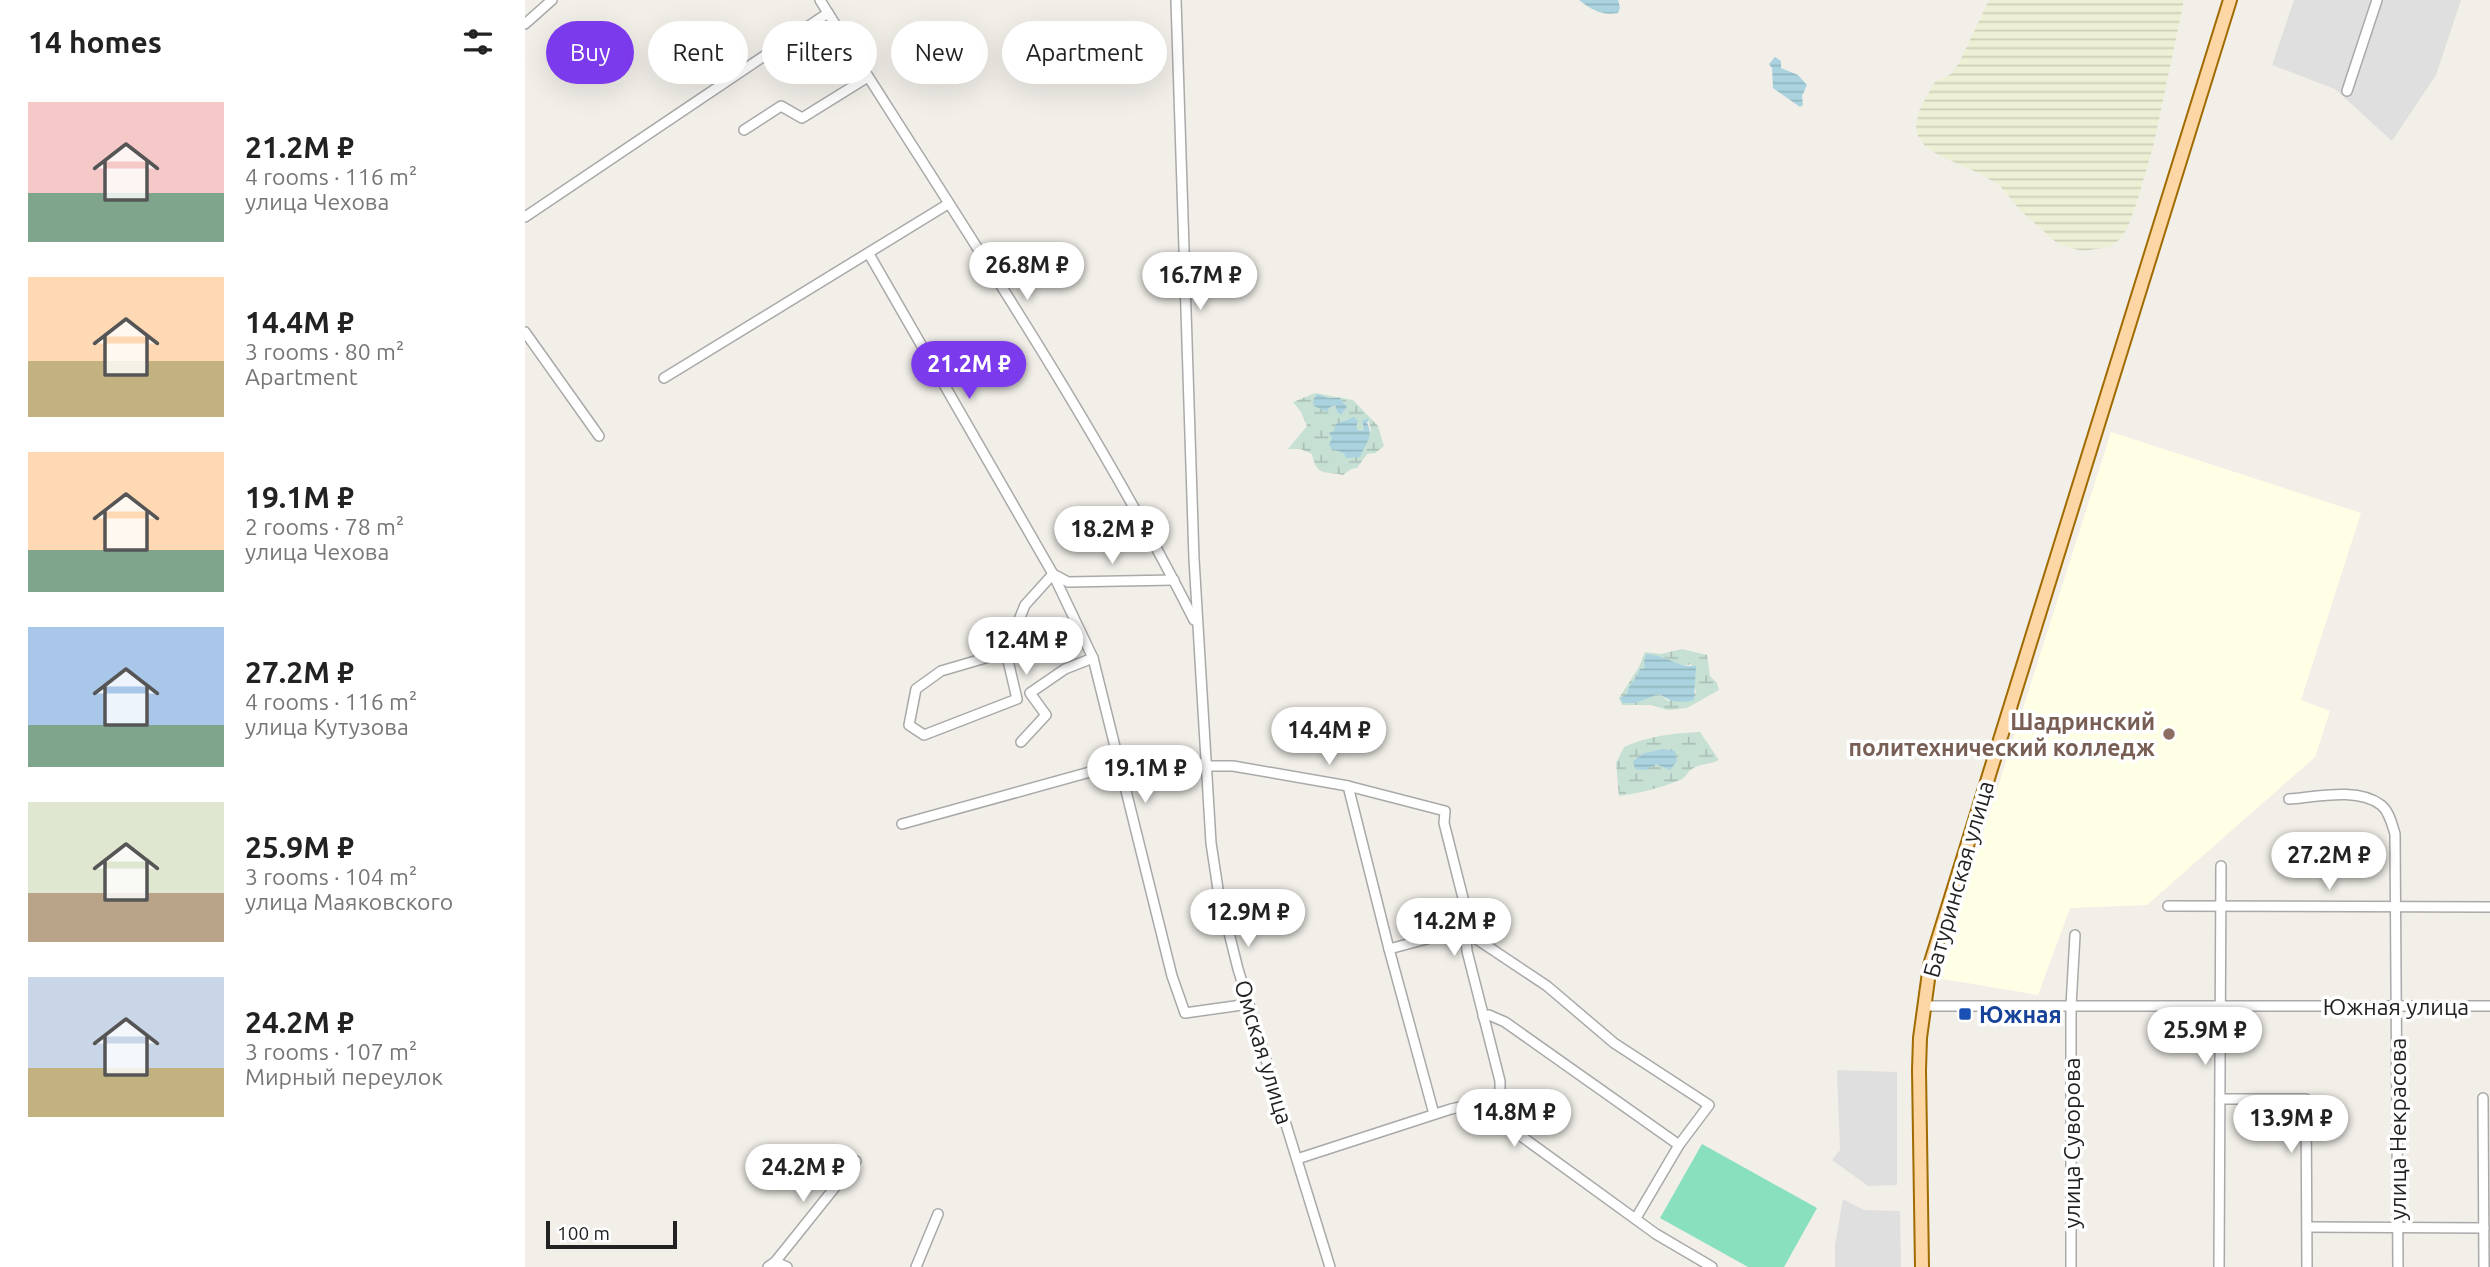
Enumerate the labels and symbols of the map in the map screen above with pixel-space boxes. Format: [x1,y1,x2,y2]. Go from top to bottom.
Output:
pin: 26.8M ₽ [962,243,1092,302]
pin: 16.7M ₽ [1135,252,1265,312]
pin: 21.2M ₽ [904,342,1034,401]
pin: 18.2M ₽ [1047,506,1177,566]
pin: 12.4M ₽ [961,618,1091,677]
pin: 14.4M ₽ [1264,708,1394,767]
place label: Шадринский политехнический колледж [1848,709,2155,760]
marker: Шадринский политехнический колледж [2161,726,2177,742]
pin: 19.1M ₽ [1080,746,1210,805]
street label: Батуринская улица [1918,778,1998,980]
pin: 27.2M ₽ [2264,832,2394,892]
pin: 12.9M ₽ [1183,890,1313,949]
pin: 14.2M ₽ [1389,898,1519,958]
street label: Омская улица [1230,977,1298,1127]
street label: Южная улица [2323,994,2469,1019]
place label: Южная [1979,1002,2062,1027]
marker: Южная [1957,1006,1973,1022]
pin: 25.9M ₽ [2140,1007,2270,1067]
street label: улица Некрасова [2385,1038,2410,1220]
street label: улица Суворова [2059,1058,2084,1228]
pin: 14.8M ₽ [1449,1090,1579,1149]
pin: 13.9M ₽ [2226,1096,2356,1155]
pin: 24.2M ₽ [738,1144,868,1204]
scale bar [546,1218,677,1250]

